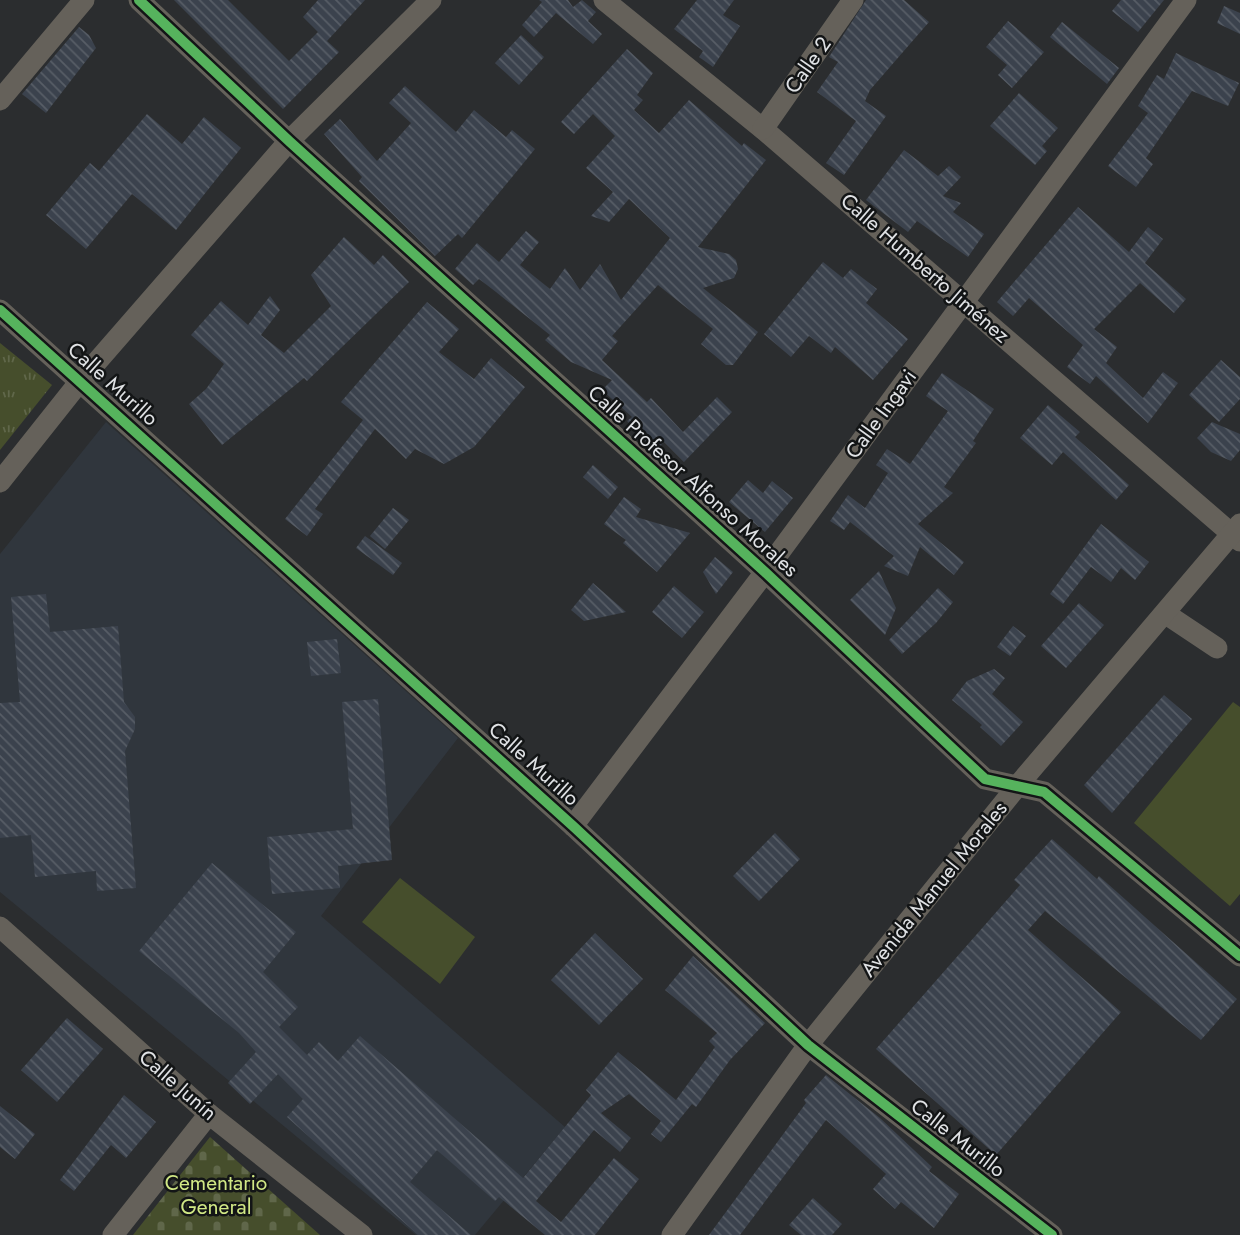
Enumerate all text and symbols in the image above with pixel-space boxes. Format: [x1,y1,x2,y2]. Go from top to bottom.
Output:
street label: Calle 2 [778,31,838,99]
street label: Calle Humberto Jiménez [834,186,1016,350]
street label: Calle Murillo [61,335,165,433]
street label: Calle Ingavi [838,363,924,465]
street label: Calle Profesor Alfonso Morales [581,378,805,584]
street label: Calle Murillo [482,715,586,813]
street label: Avenida Manuel Morales [854,795,1014,983]
street label: Calle Junín [132,1043,224,1127]
street label: Calle Murillo [904,1091,1012,1185]
park label: Cementario General [165,1168,267,1222]

